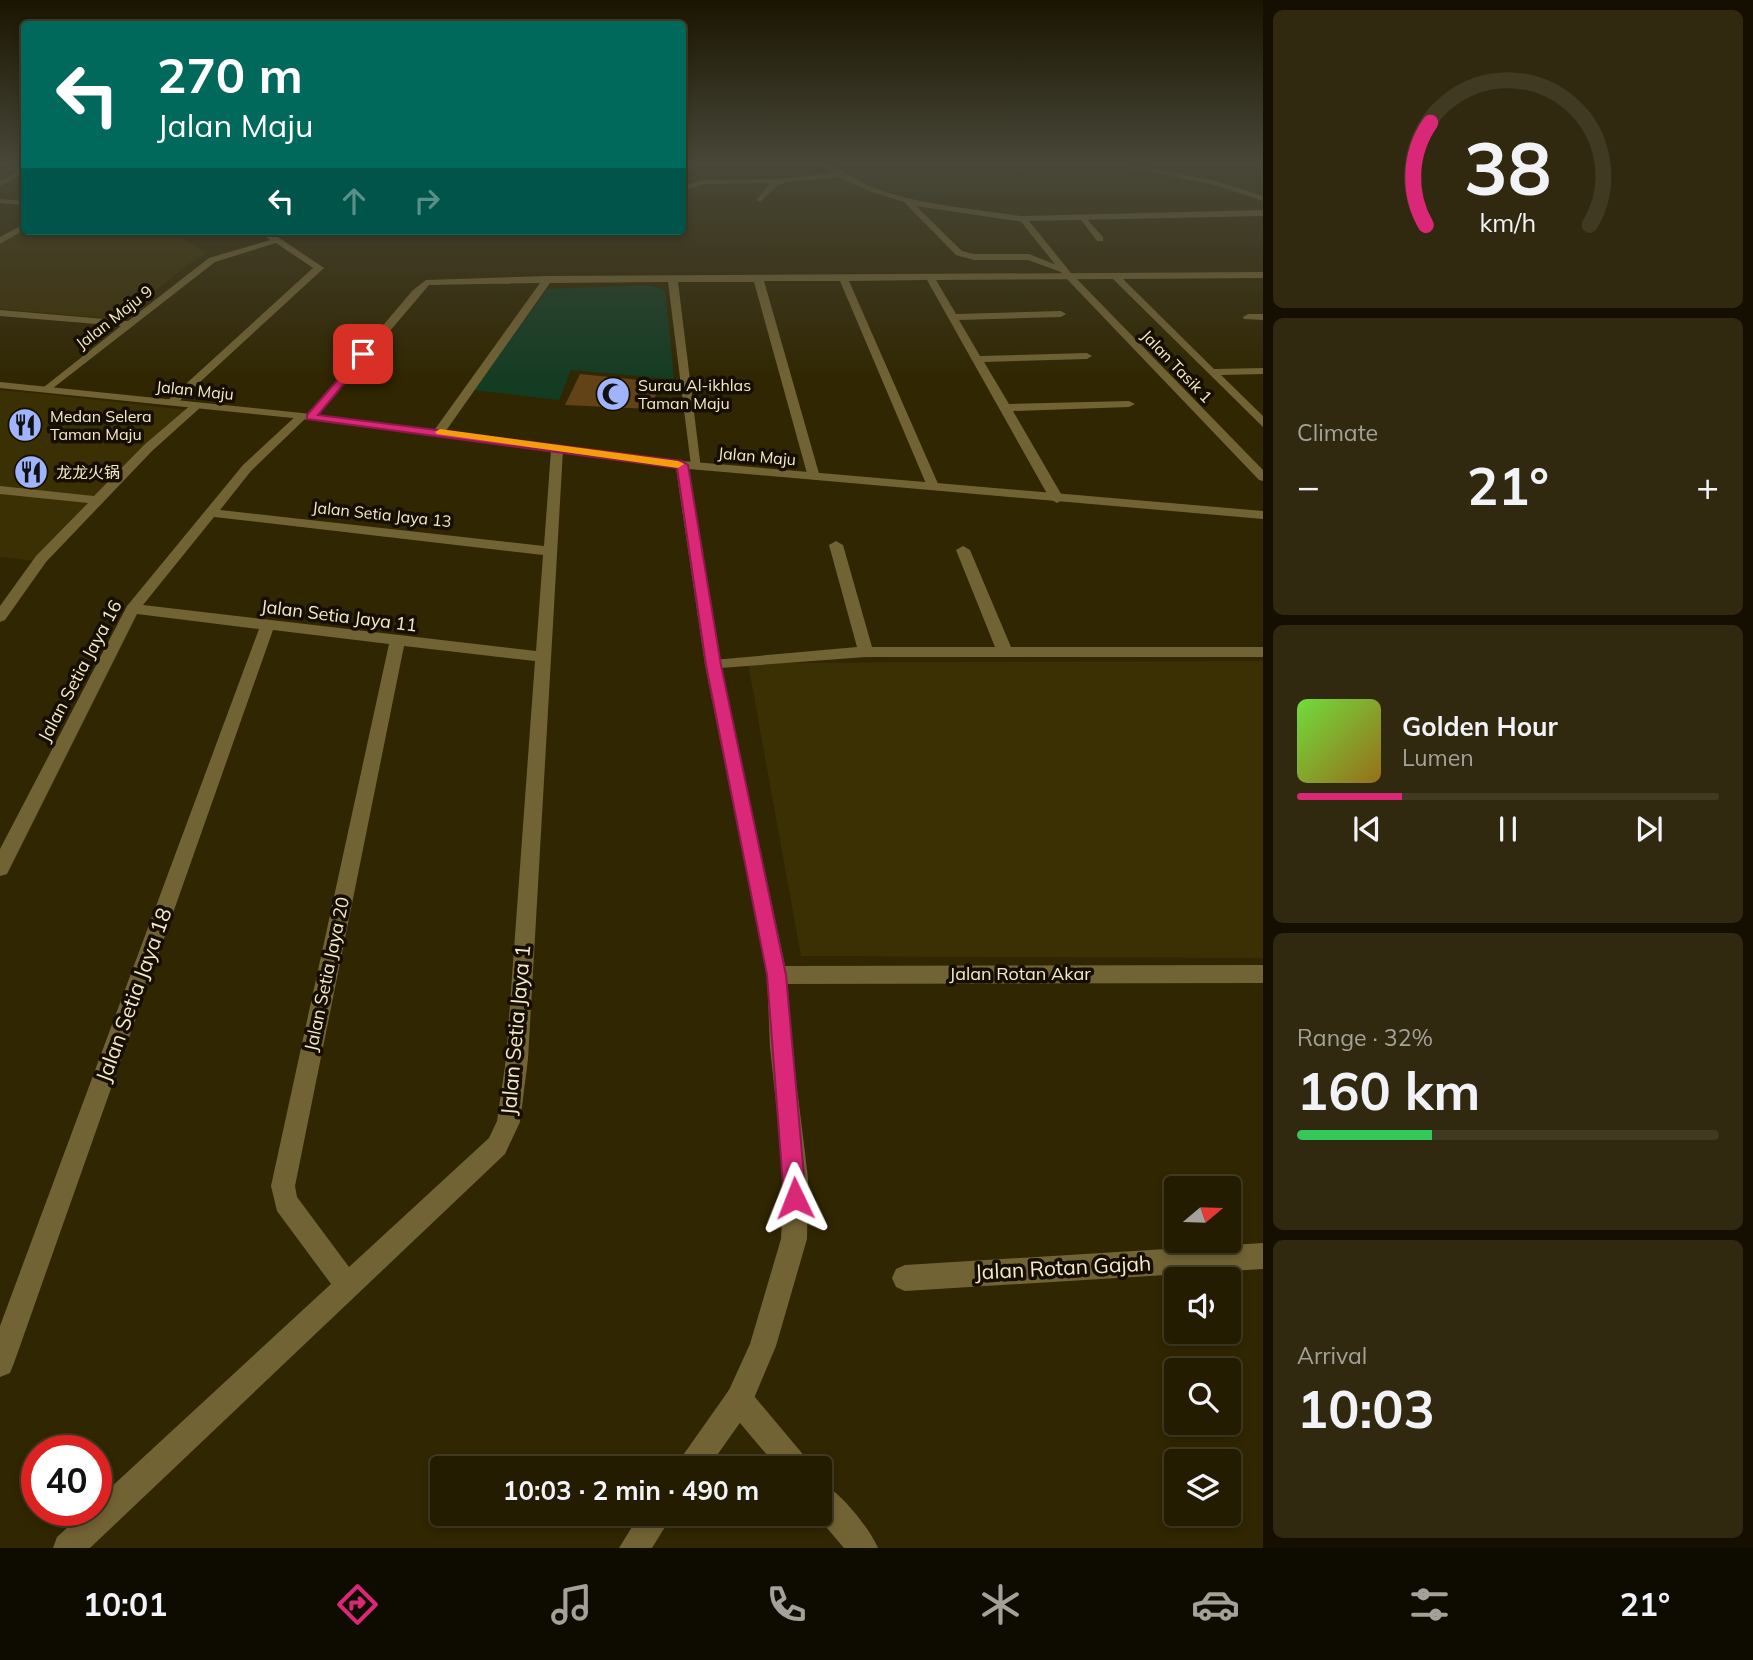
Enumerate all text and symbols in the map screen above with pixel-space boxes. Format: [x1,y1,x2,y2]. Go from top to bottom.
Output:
text: 270 m [157,44,303,105]
icon: left [42,49,133,140]
text: Jalan Maju [157,105,313,145]
text: 38 [1464,122,1552,213]
icon: left [262,182,300,220]
icon: ahead [335,182,373,220]
icon: right [408,182,446,220]
text: km/h [1480,207,1536,238]
street label: Jalan Maju 9 [72,281,156,353]
pin [333,324,393,384]
street label: Jalan Tasik 1 [1137,325,1217,407]
icon: arrive [344,335,382,373]
mosque icon: Surau Al-ikhlas Taman Maju [594,375,632,413]
place label: Surau Al-ikhlas Taman Maju [638,375,751,413]
street label: Jalan Maju [155,376,235,404]
restaurant icon: Medan Selera Taman Maju [6,406,44,444]
place label: Medan Selera Taman Maju [50,406,152,444]
text: Climate [1297,418,1378,447]
street label: Jalan Maju [717,443,797,469]
restaurant icon: 龙龙火锅 [12,453,50,491]
text: 21° [1467,453,1549,518]
place label: 龙龙火锅 [56,462,120,482]
text: − [1297,462,1320,510]
text: + [1696,462,1719,510]
street label: Jalan Setia Jaya 13 [311,497,453,531]
street label: Jalan Setia Jaya 11 [260,595,419,636]
street label: Jalan Setia Jaya 16 [32,596,127,746]
text: Golden Hour [1402,710,1558,743]
text: Lumen [1402,743,1474,772]
icon: previous [1348,810,1386,848]
icon: pause [1489,810,1527,848]
icon: next [1630,810,1668,848]
street label: Jalan Setia Jaya 20 [299,895,354,1053]
street label: Jalan Setia Jaya 18 [89,904,177,1085]
street label: Jalan Setia Jaya 1 [495,944,535,1116]
street label: Jalan Rotan Akar [949,962,1091,985]
text: Range · 32% [1297,1023,1433,1052]
text: 160 km [1297,1058,1480,1123]
position arrow [758,1161,832,1235]
north arrow [1164,1176,1241,1253]
map controls [1164,1176,1241,1526]
street label: Jalan Rotan Gajah [974,1249,1152,1285]
button: sound [1164,1267,1241,1344]
text: Arrival [1297,1341,1367,1370]
button: search [1164,1358,1241,1435]
text: 10:03 [1297,1376,1435,1441]
speed limit sign: 40 [21,1435,112,1526]
button: layers [1164,1449,1241,1526]
text: 10:03 · 2 min · 490 m [503,1474,759,1507]
icon: directions [333,1580,382,1629]
icon: music [547,1580,596,1629]
icon: phone [762,1580,811,1629]
icon: climate [976,1580,1025,1629]
icon: car [1191,1580,1240,1629]
icon: filters [1405,1580,1454,1629]
text: 10:01 [83,1584,167,1624]
text: 21° [1620,1584,1670,1624]

